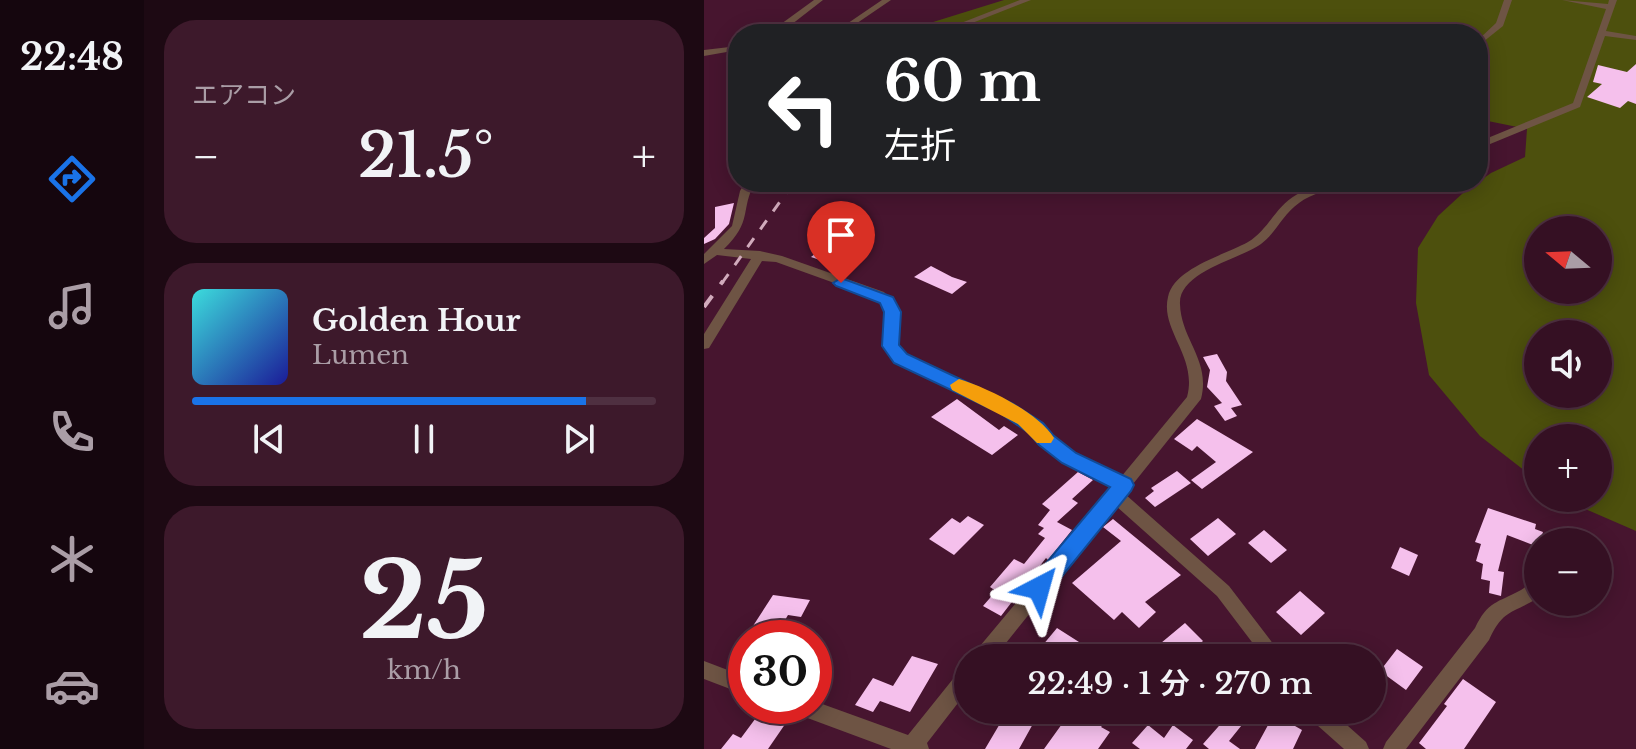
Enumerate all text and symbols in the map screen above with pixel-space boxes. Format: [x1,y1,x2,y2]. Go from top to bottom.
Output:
text: 22:48 [20,35,124,80]
text: 60 m [884,47,1041,116]
icon: left [752,56,856,160]
text: エアコン [192,79,296,111]
text: 21.5° [358,119,494,193]
text: 左折 [884,123,956,168]
text: − [192,129,220,184]
text: + [632,129,656,184]
icon: directions [44,151,100,207]
pin [807,201,875,283]
icon: arrive [819,213,863,257]
north arrow [1524,216,1612,304]
map controls [1524,216,1612,616]
icon: music [44,278,100,334]
text: Golden Hour [312,302,521,339]
button: sound [1524,320,1612,408]
text: Lumen [312,339,409,371]
icon: phone [44,404,100,460]
icon: previous [247,417,291,461]
icon: pause [402,417,446,461]
icon: next [557,417,601,461]
button: + [1524,424,1612,512]
button: − [1524,528,1612,616]
icon: climate [44,531,100,587]
text: 25 [359,537,489,666]
position arrow [997,546,1081,630]
speed limit sign: 30 [728,620,832,724]
text: km/h [387,654,461,686]
icon: car [44,658,100,714]
text: 22:49 · 1 分 · 270 m [1028,665,1312,702]

